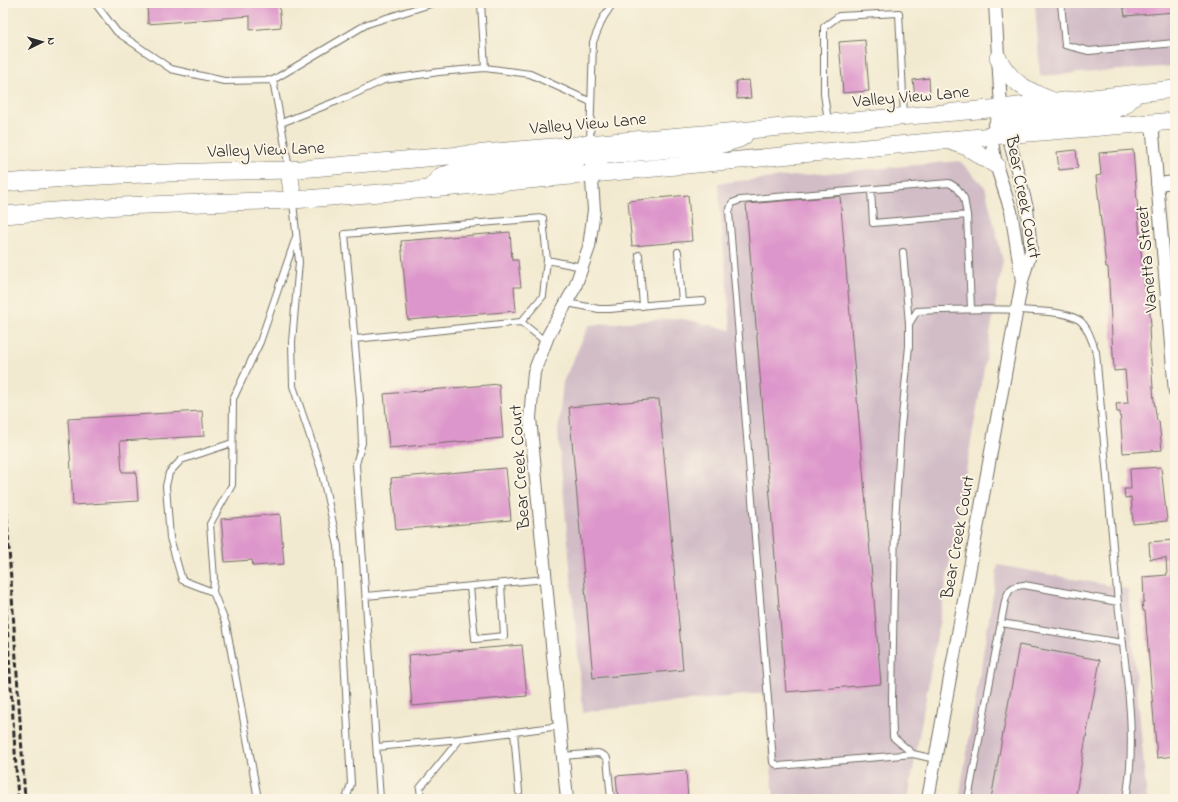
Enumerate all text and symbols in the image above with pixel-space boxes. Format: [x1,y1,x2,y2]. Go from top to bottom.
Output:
north arrow [22,22,62,62]
text: N [43,37,59,46]
street label: Valley View Lane [851,80,972,116]
street label: Valley View Lane [528,107,649,143]
street label: Bear Creek Court [997,133,1047,261]
street label: Valley View Lane [206,136,326,166]
street label: Vanetta Street [1130,204,1166,314]
street label: Bear Creek Court [504,404,538,531]
street label: Bear Creek Court [935,474,983,602]

